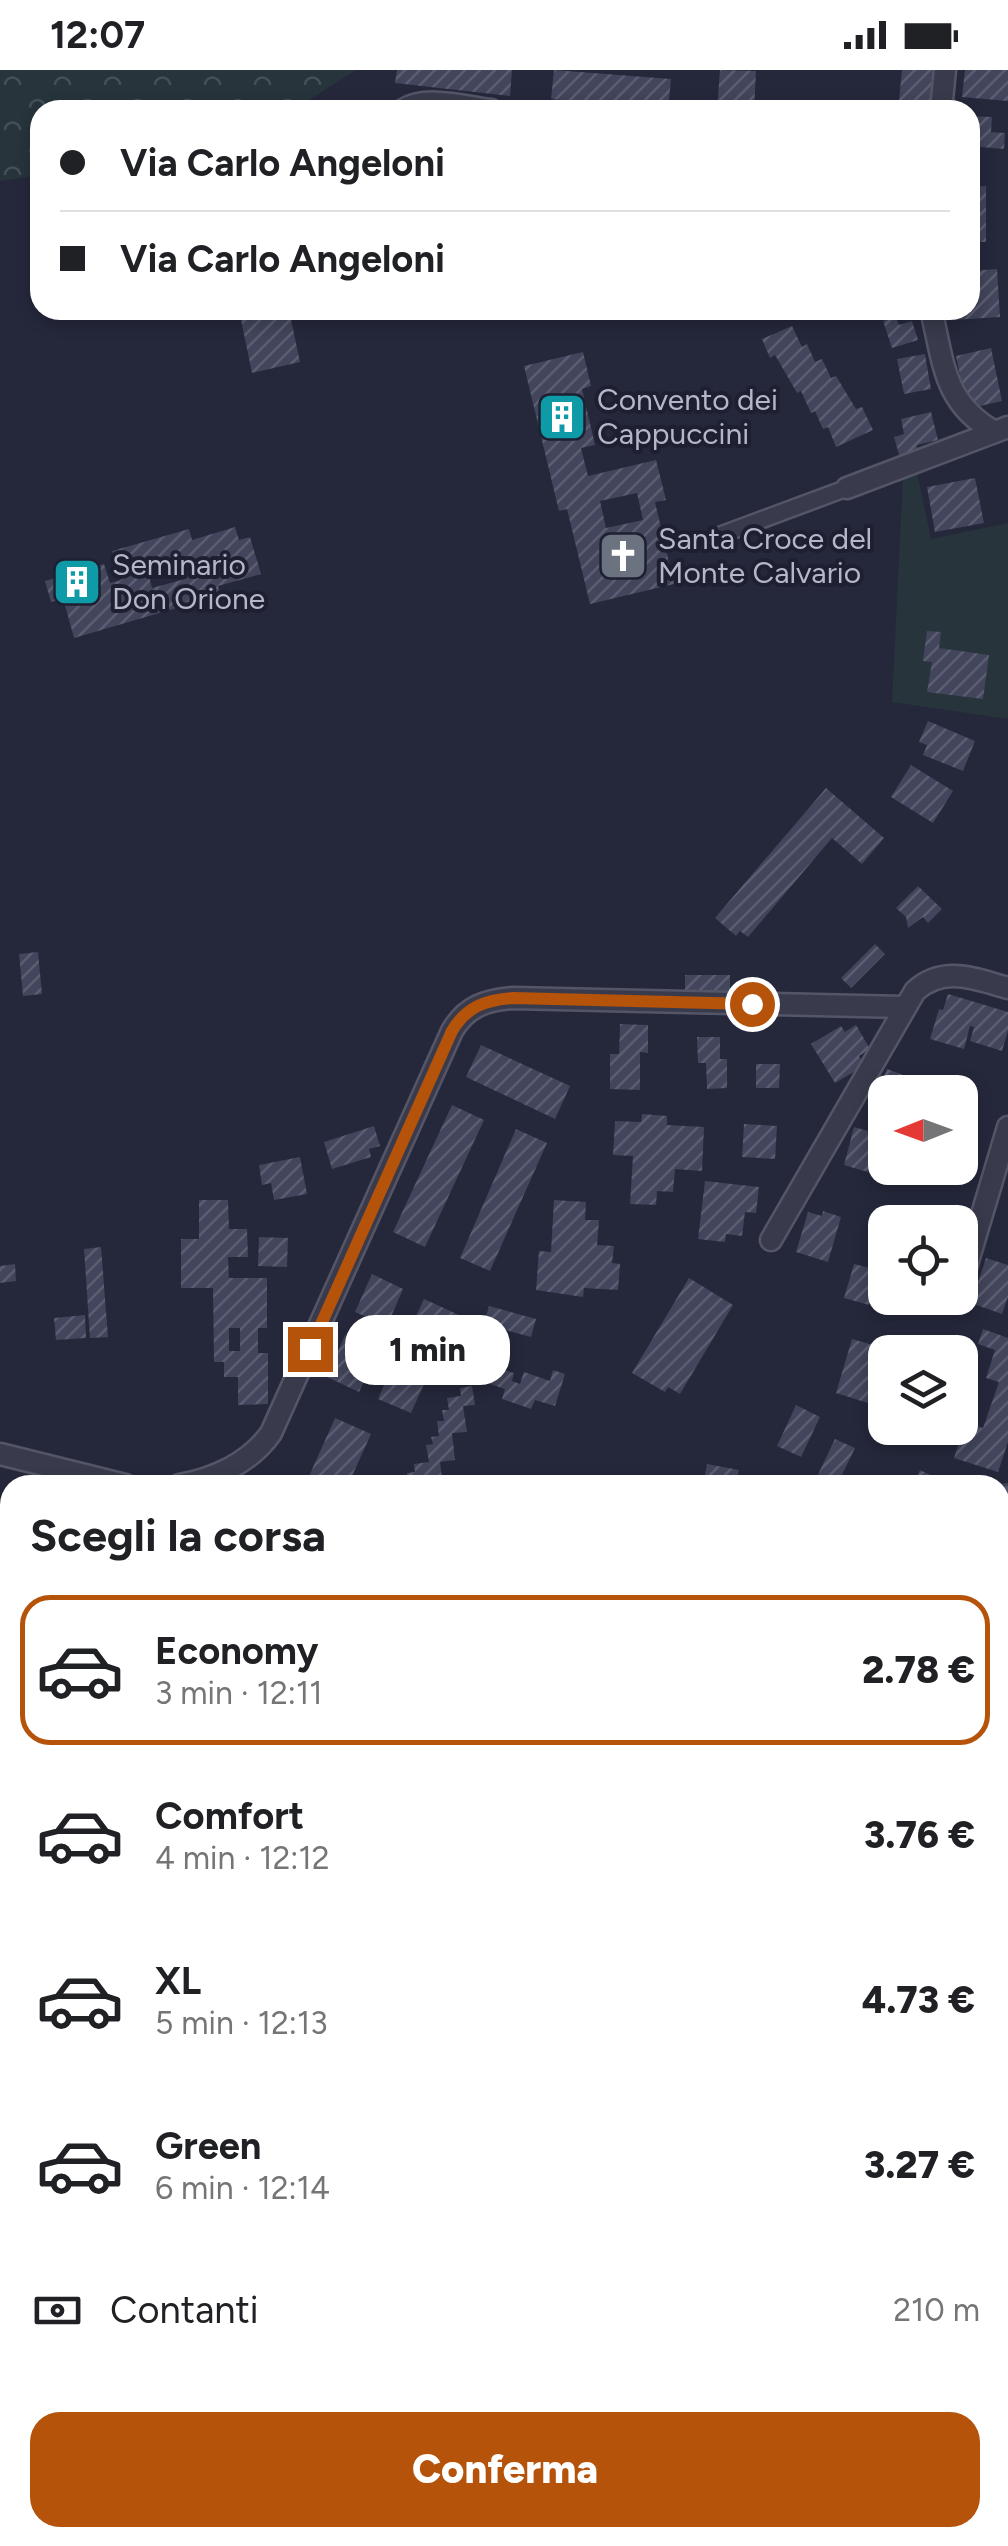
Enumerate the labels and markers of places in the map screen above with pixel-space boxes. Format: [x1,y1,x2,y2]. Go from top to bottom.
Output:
place label: Convento dei Cappuccini [597,381,778,452]
building icon: Convento dei Cappuccini [536,391,588,443]
place label: Santa Croce del Monte Calvario [658,520,872,591]
church icon: Santa Croce del Monte Calvario [597,530,649,582]
place label: Seminario Don Orione [112,546,265,617]
building icon: Seminario Don Orione [51,556,103,608]

